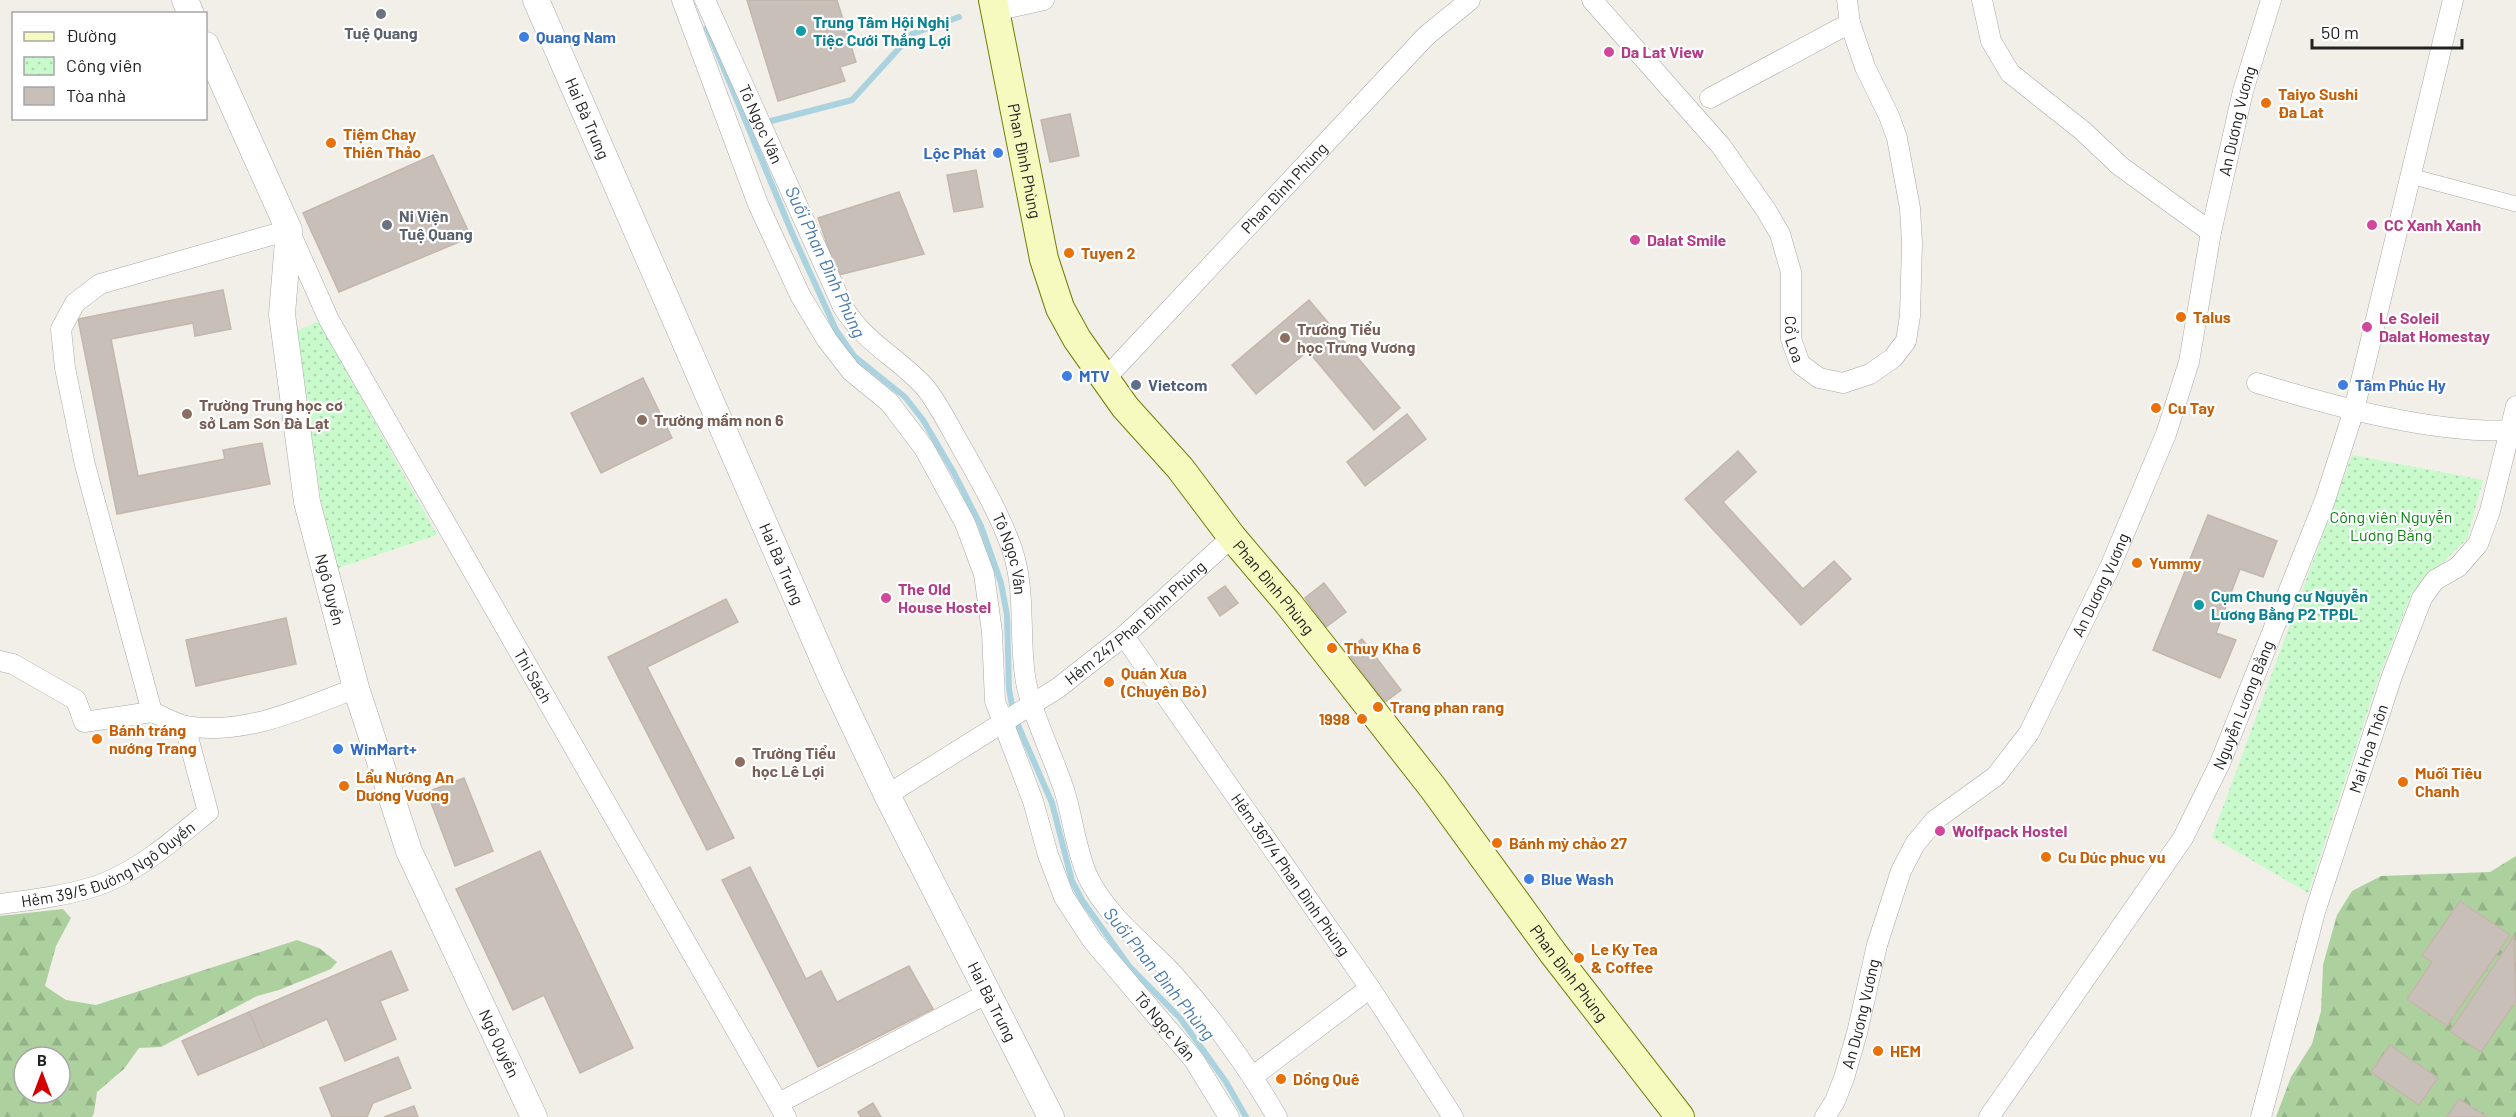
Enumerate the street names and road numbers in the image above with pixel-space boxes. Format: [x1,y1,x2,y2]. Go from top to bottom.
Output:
street label: An Dương Vương [2214,63,2259,178]
street label: Hai Bà Trưng [562,74,614,162]
street label: Tô Ngọc Vân [735,81,787,166]
street label: Phan Đình Phùng [1005,102,1046,220]
street label: Phan Đinh Phùng [1237,138,1331,237]
street label: Cổ Loa [1782,316,1809,365]
street label: Tô Ngọc Vân [989,510,1031,595]
street label: Hai Bà Trưng [756,520,808,607]
street label: An Dương Vương [2067,530,2132,640]
street label: Phan Đình Phùng [1230,536,1319,638]
street label: Ngô Quyền [312,551,349,627]
street label: Hẻm 247 Phan Đình Phùng [1061,556,1209,688]
street label: Nguyễn Lương Bằng [2208,637,2277,773]
street label: Thi Sách [511,645,557,706]
street label: Mai Hoa Thôn [2345,701,2391,795]
street label: Hẻm 367/4 Phan Đình Phùng [1228,789,1354,959]
street label: Hẻm 39/5 Đường Ngô Quyền [20,817,198,910]
street label: Phan Đình Phùng [1526,921,1612,1025]
street label: An Dương Vương [1837,957,1883,1071]
street label: Hai Bà Trưng [964,958,1021,1045]
street label: Tô Ngọc Vân [1131,987,1200,1064]
street label: Ngô Quyền [476,1006,524,1080]

